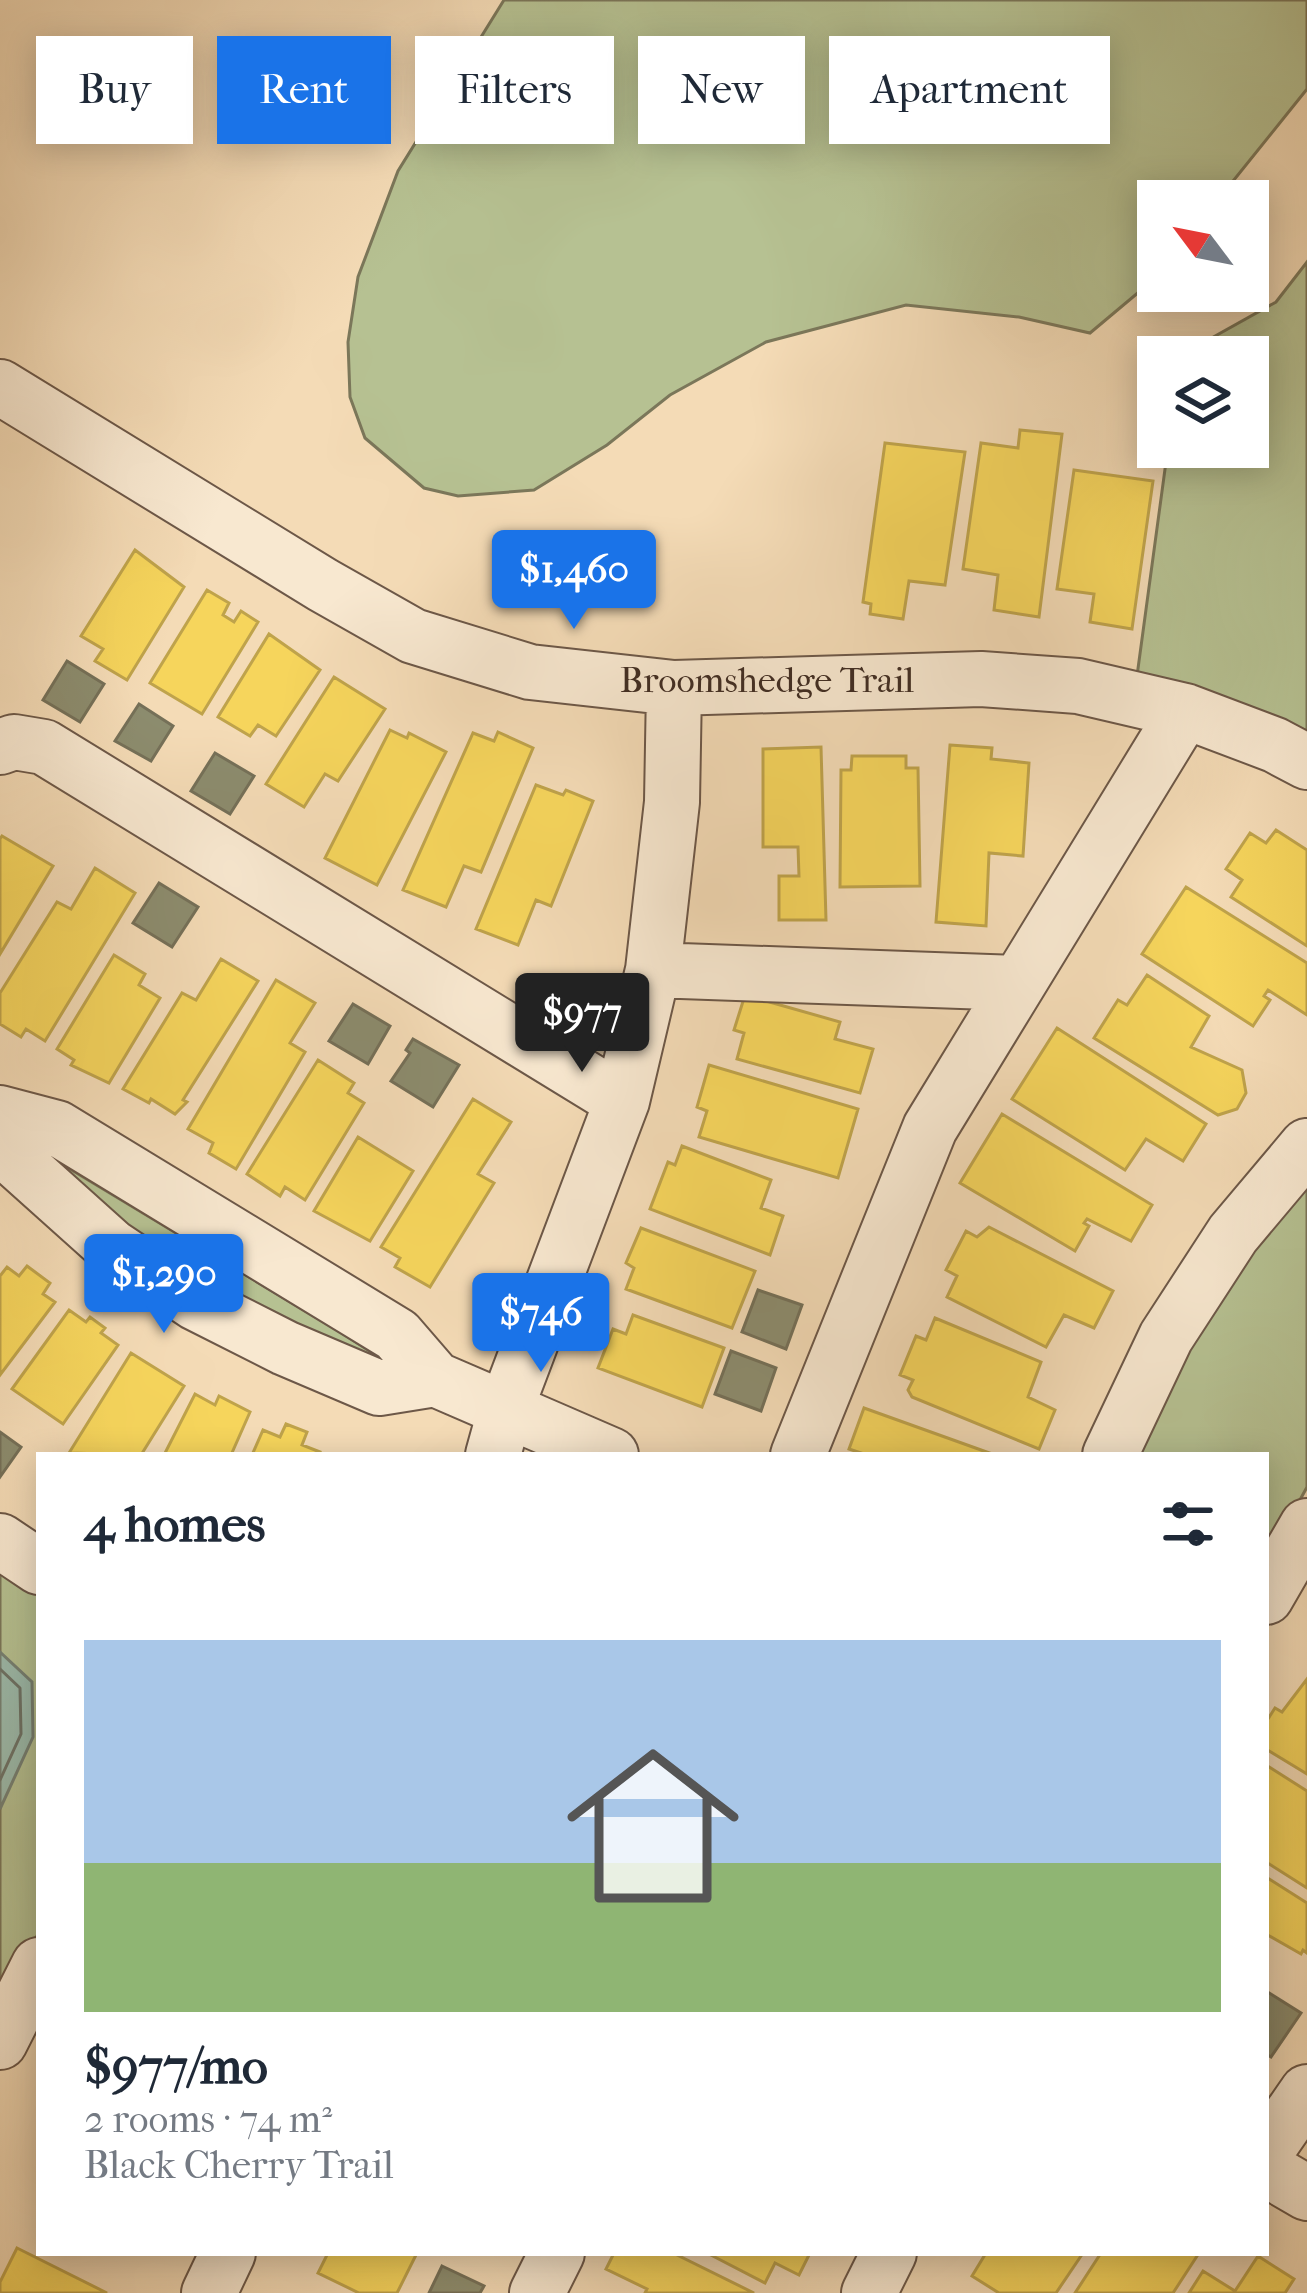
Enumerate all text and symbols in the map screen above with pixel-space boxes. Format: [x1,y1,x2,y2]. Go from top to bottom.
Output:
chip: Buy [36,36,193,144]
chip: Rent [217,36,391,144]
chip: Filters [415,36,614,144]
chip: New [638,36,805,144]
chip: Apartment [829,36,1110,144]
north arrow [1137,180,1269,312]
map controls [1137,180,1269,468]
button: layers [1137,336,1269,468]
pin: $1,460 [476,530,672,632]
text: $1,460 [519,546,629,592]
street label: Broomshedge Trail [620,659,914,701]
pin: $977 [511,973,653,1075]
text: $977 [542,989,622,1035]
pin: $1,290 [66,1234,262,1336]
text: $1,290 [111,1250,217,1296]
pin: $746 [470,1273,612,1375]
text: $746 [499,1289,583,1335]
icon: filters [1155,1491,1221,1557]
text: 4 homes [84,1494,265,1554]
icon: home [545,1718,761,1934]
text: $977/mo [84,2036,268,2096]
text: 2 rooms · 74 m² [84,2096,332,2142]
text: Black Cherry Trail [84,2142,394,2188]

